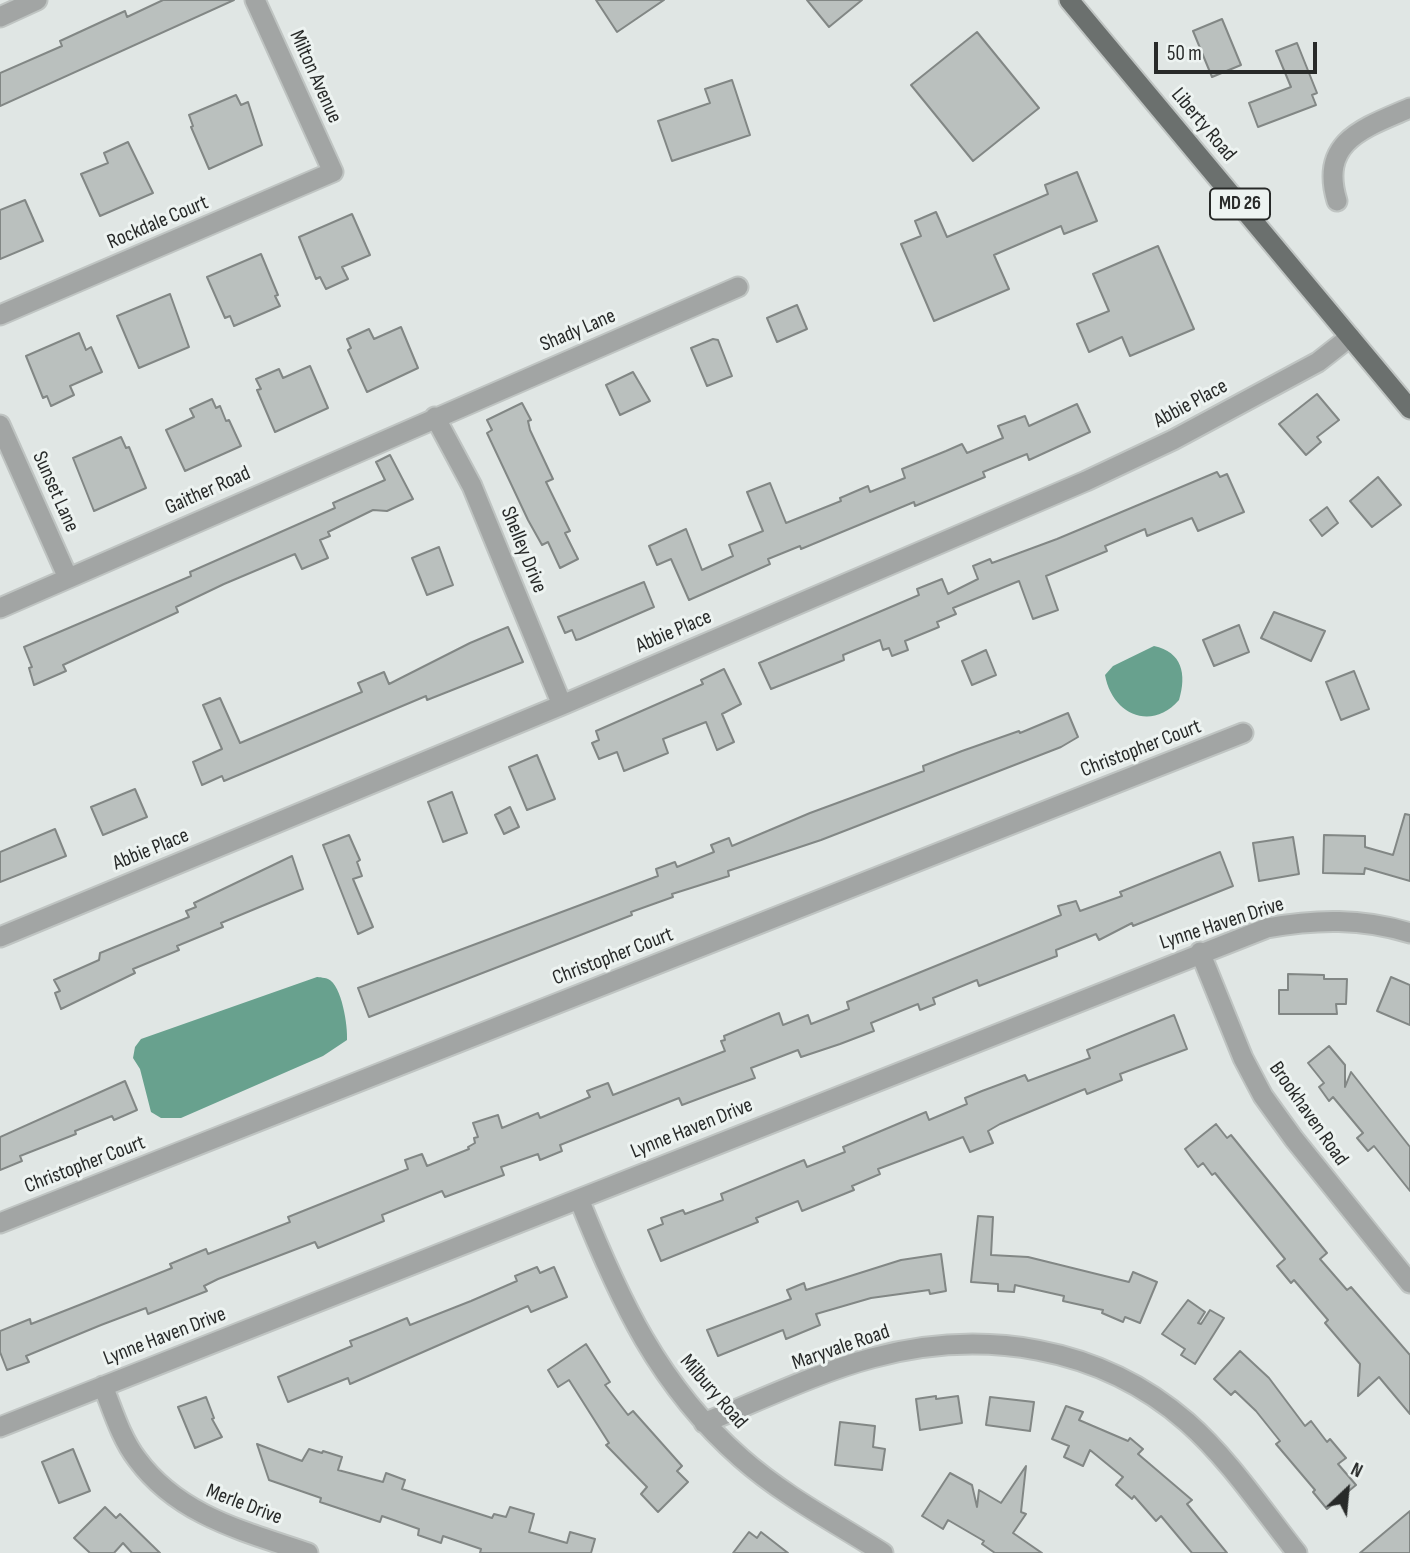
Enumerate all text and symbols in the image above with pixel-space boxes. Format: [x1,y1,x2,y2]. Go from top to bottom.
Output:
street label: Milton Avenue [283,27,347,127]
scale bar [1158,28,1321,72]
text: 50 m [1167,41,1202,66]
street label: Liberty Road [1165,83,1241,167]
road number: MD 26 [1210,188,1270,220]
street label: Rockdale Court [104,191,212,255]
street label: Shady Lane [536,304,620,358]
street label: Abbie Place [1150,374,1232,434]
street label: Sunset Lane [26,448,84,536]
street label: Gaither Road [162,461,254,521]
street label: Shelley Drive [494,503,552,597]
street label: Abbie Place [632,605,716,659]
street label: Christopher Court [1077,714,1205,784]
street label: Abbie Place [109,823,193,877]
street label: Lynne Haven Drive [1157,892,1287,956]
street label: Christopher Court [549,922,677,992]
street label: Brookhaven Road [1263,1057,1353,1171]
street label: Lynne Haven Drive [627,1093,757,1165]
street label: Christopher Court [21,1130,149,1200]
street label: Lynne Haven Drive [100,1302,230,1372]
street label: Maryvale Road [789,1320,893,1376]
street label: Milbury Road [674,1350,752,1434]
north arrow [1312,1455,1382,1525]
text: N [1347,1458,1366,1483]
street label: Merle Drive [202,1479,286,1531]

